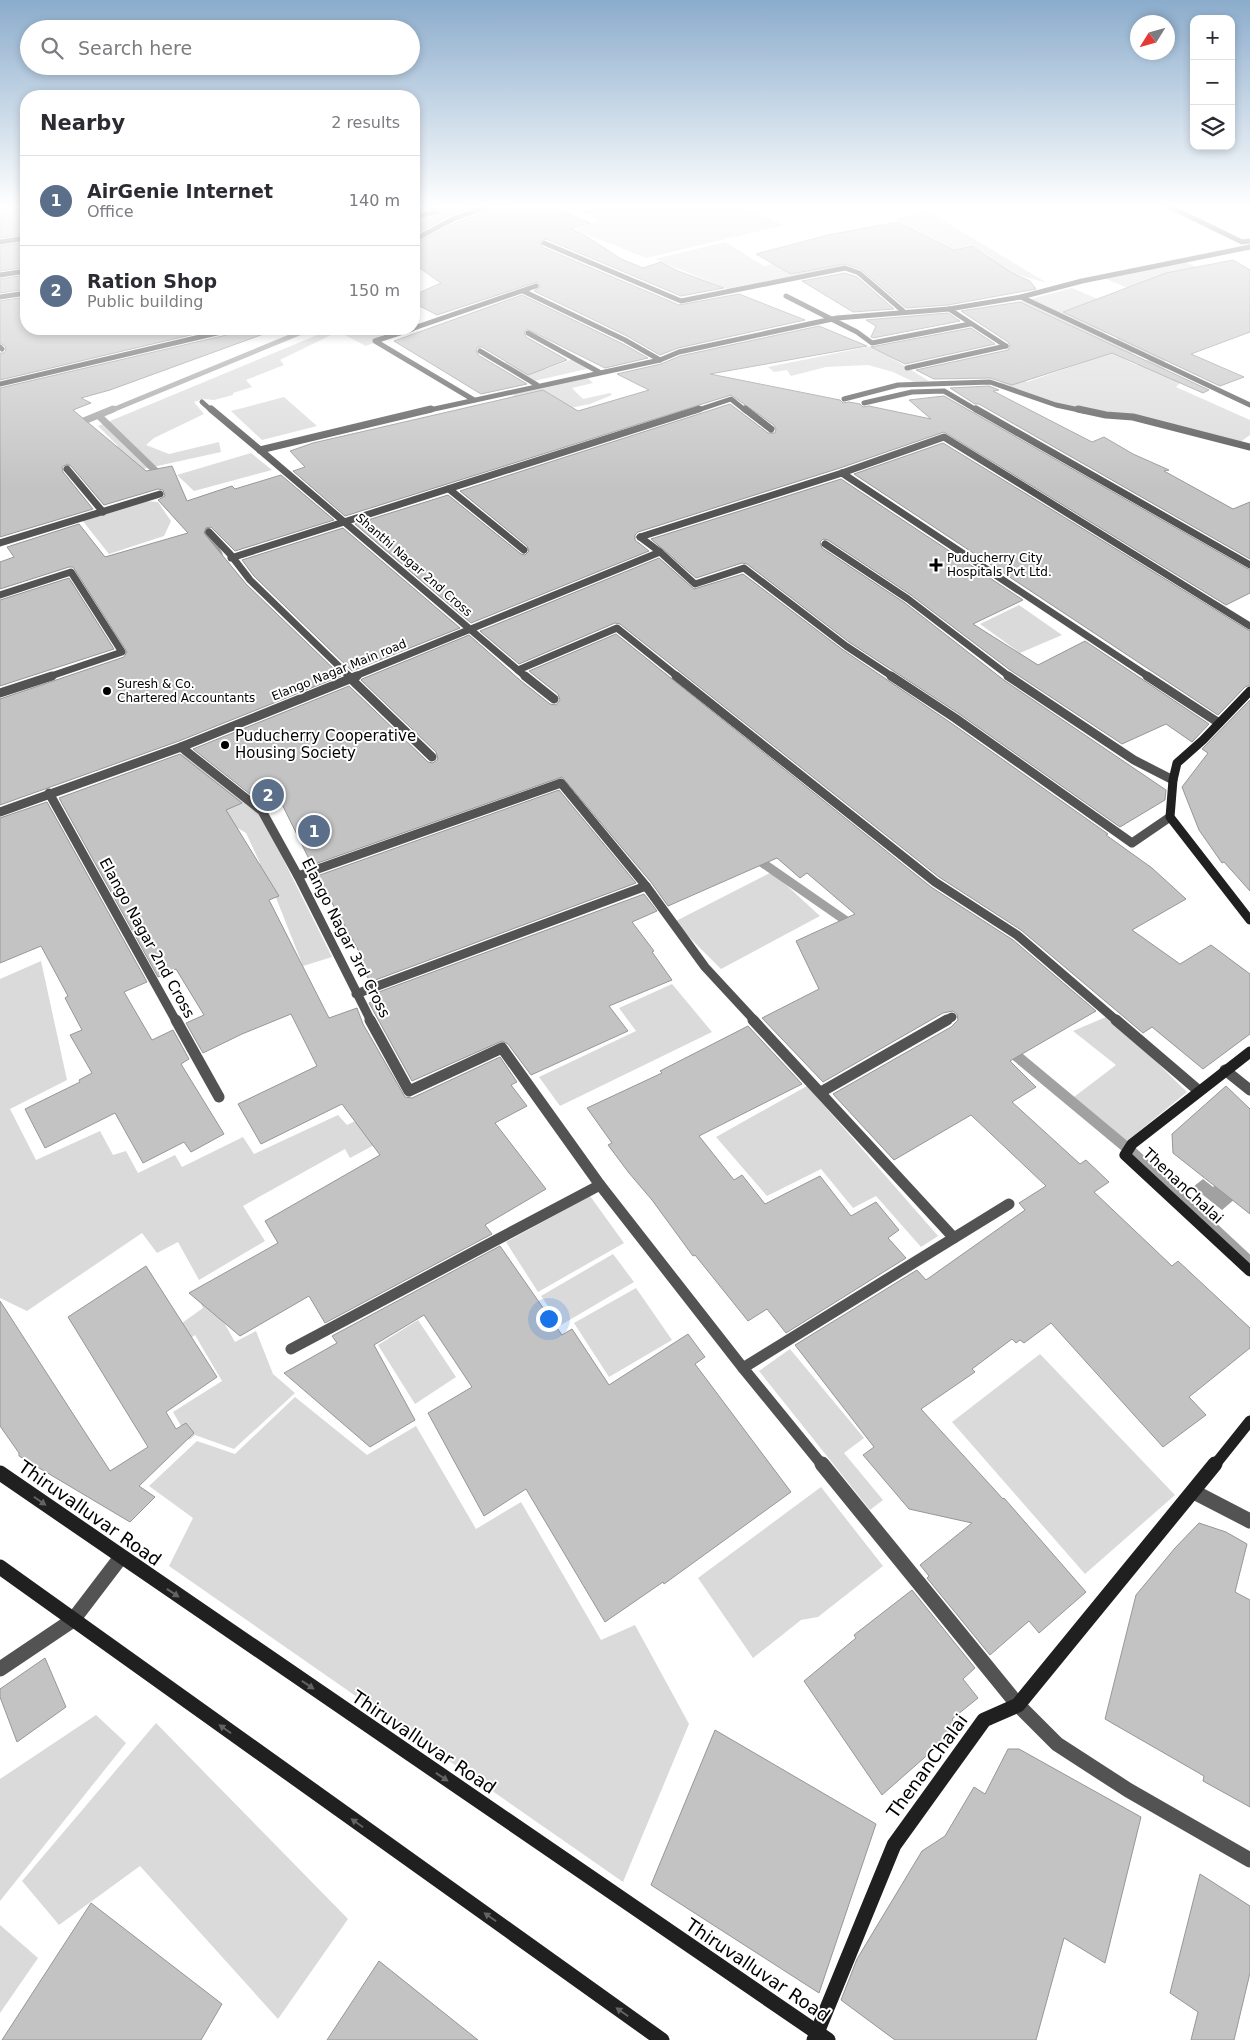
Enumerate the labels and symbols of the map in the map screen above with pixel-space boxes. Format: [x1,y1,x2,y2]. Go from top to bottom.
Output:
north arrow [1130,15,1175,60]
street label: Shanthi Nagar 2nd Cross [353,511,475,619]
place label: Puducherry City Hospitals Pvt Ltd. [947,551,1052,579]
marker: Puducherry City Hospitals Pvt Ltd. [929,558,943,572]
street label: Elango Nagar Main road [270,637,408,703]
place label: Suresh & Co. Chartered Accountants [117,677,255,705]
marker: Suresh & Co. Chartered Accountants [101,685,113,697]
place label: Puducherry Cooperative Housing Society [235,727,416,762]
marker: Puducherry Cooperative Housing Society [219,739,231,751]
pin: 2 [252,776,284,814]
pin: 1 [298,812,330,850]
street label: Elango Nagar 2nd Cross [95,855,199,1021]
street label: Elango Nagar 3rd Cross [298,855,394,1021]
street label: ThenanChalai [1139,1144,1227,1228]
your location [536,1306,562,1332]
street label: Thiruvalluvar Road [14,1455,165,1570]
one-way arrow [33,1496,47,1506]
one-way arrow [167,1588,180,1598]
one-way arrow [301,1680,314,1690]
street label: Thiruvalluvar Road [347,1685,500,1798]
street label: ThenanChalai [882,1710,972,1823]
one-way arrow [218,1724,232,1734]
one-way arrow [435,1772,449,1782]
one-way arrow [350,1818,364,1828]
one-way arrow [483,1912,496,1922]
street label: Thiruvalluvar Road [681,1913,834,2026]
one-way arrow [615,2007,629,2017]

